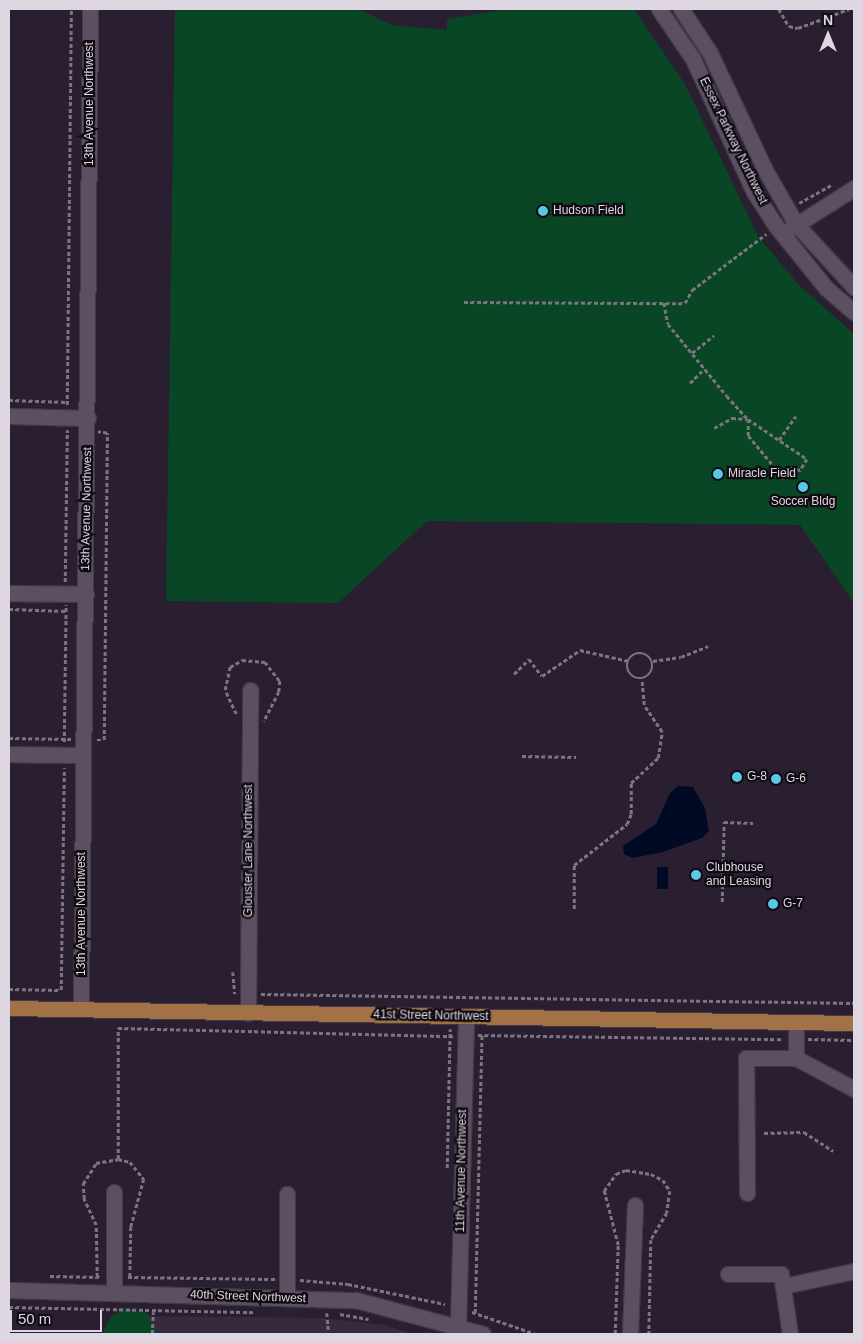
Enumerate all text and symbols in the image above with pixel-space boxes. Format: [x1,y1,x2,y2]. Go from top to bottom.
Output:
north arrow [803,10,853,60]
text: N [823,12,833,28]
street label: 13th Avenue Northwest [83,42,97,166]
street label: Essex Parkway Northwest [696,75,770,207]
place label: Hudson Field [553,204,624,218]
marker: Hudson Field [537,205,549,217]
street label: 13th Avenue Northwest [79,447,95,571]
place label: Miracle Field [728,467,796,481]
marker: Miracle Field [712,468,724,480]
marker: Soccer Bldg [797,481,809,493]
place label: Soccer Bldg [771,495,835,509]
place label: G-8 [747,770,767,784]
marker: G-8 [731,771,743,783]
place label: G-6 [786,772,806,786]
marker: G-6 [770,773,782,785]
street label: Glouster Lane Northwest [242,785,256,917]
street label: 13th Avenue Northwest [75,852,89,976]
place label: Clubhouse and Leasing [706,861,771,889]
marker: Clubhouse and Leasing [690,869,702,881]
place label: G-7 [783,897,803,911]
marker: G-7 [767,898,779,910]
street label: 41st Street Northwest [373,1008,489,1024]
street label: 11th Avenue Northwest [454,1109,470,1233]
street label: 40th Street Northwest [190,1288,306,1306]
scale bar [12,1300,105,1332]
text: 50 m [18,1310,51,1327]

